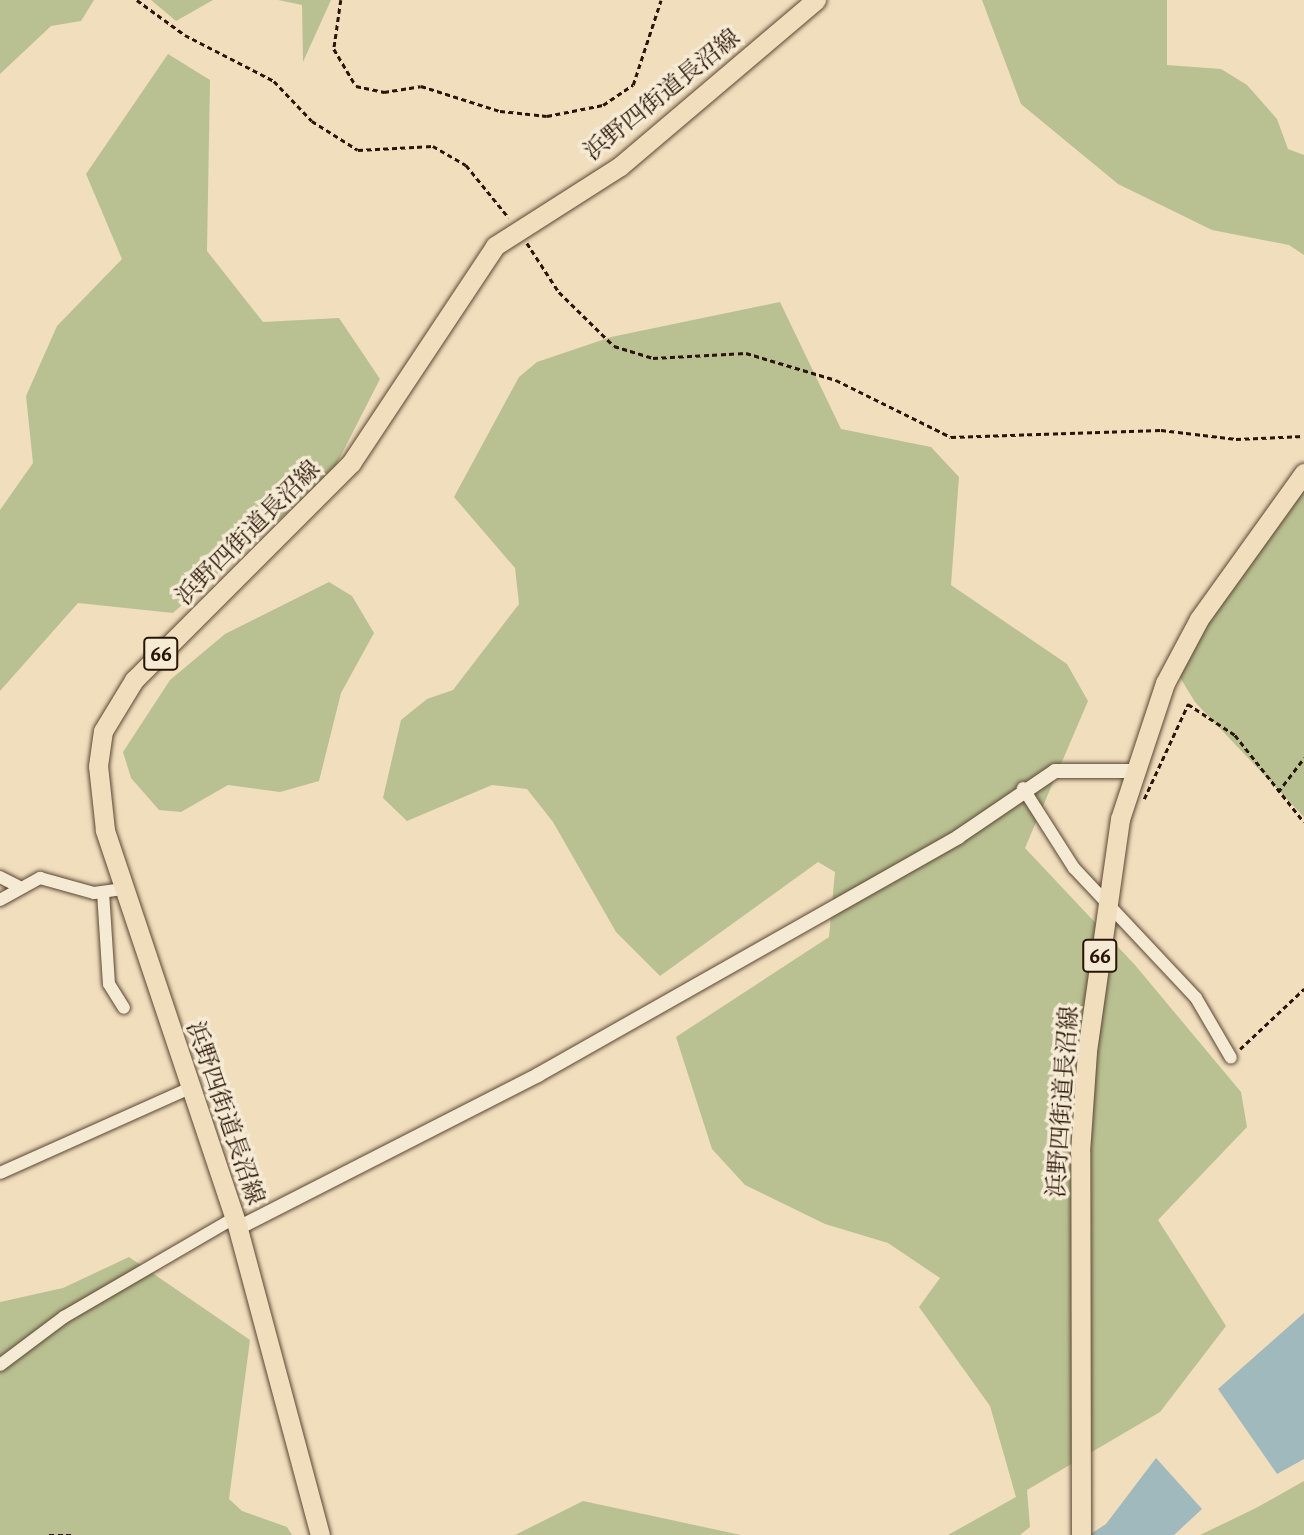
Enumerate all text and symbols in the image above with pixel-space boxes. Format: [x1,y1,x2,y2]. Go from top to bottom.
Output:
street label: 浜野四街道長沼線 [578,23,746,167]
street label: 浜野四街道長沼線 [170,455,326,611]
road number: 66 [142,634,180,674]
road number: 66 [1081,937,1119,976]
street label: 浜野四街道長沼線 [1042,1005,1084,1199]
street label: 浜野四街道長沼線 [180,1018,270,1208]

